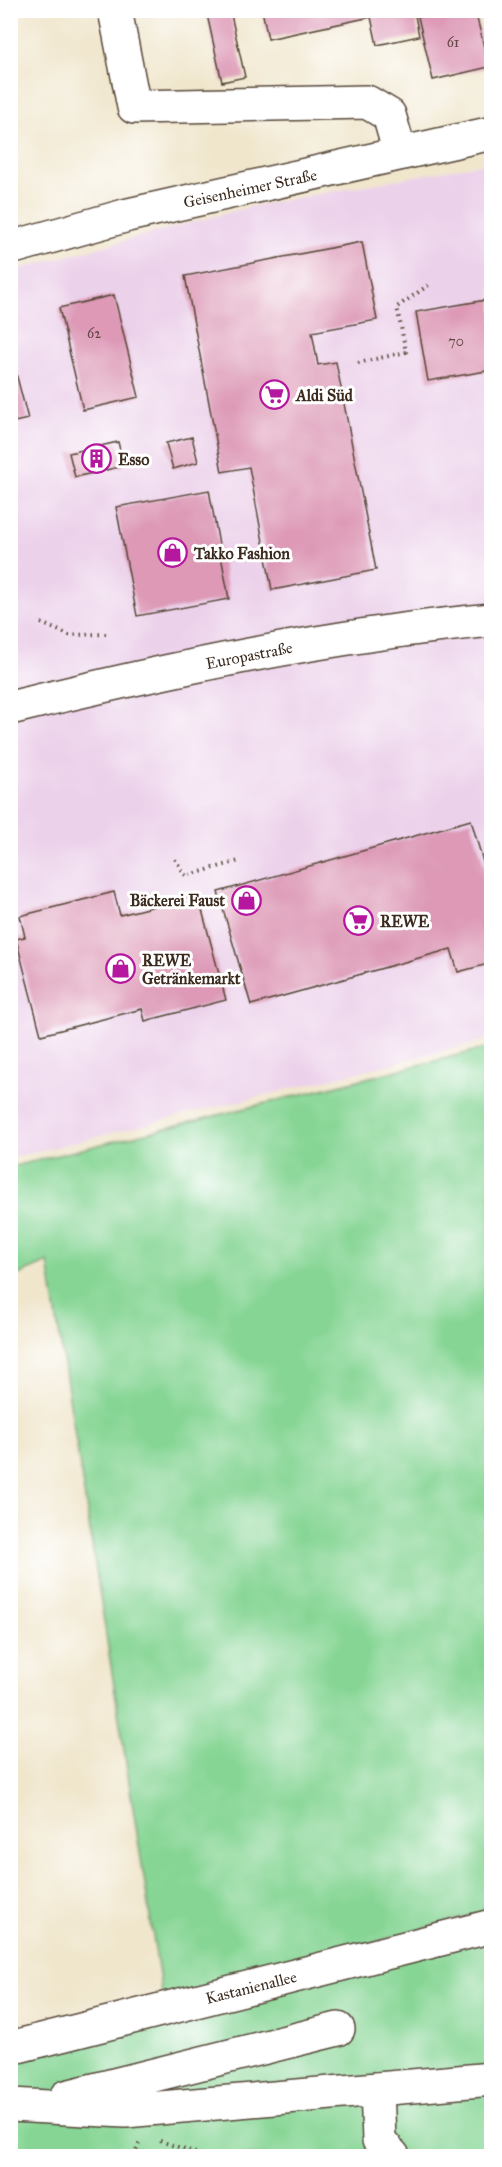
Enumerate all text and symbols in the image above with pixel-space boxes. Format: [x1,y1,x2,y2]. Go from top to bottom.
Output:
house number: 61 [447,34,460,51]
street label: Geisenheimer Straße [182,165,319,212]
house number: 62 [87,325,101,342]
house number: 70 [448,333,464,350]
supermarket icon: Aldi Süd [259,379,291,411]
place label: Aldi Süd [295,386,354,405]
building icon: Esso [81,443,113,475]
place label: Esso [118,450,149,469]
shop icon: Takko Fashion [157,537,189,569]
place label: Takko Fashion [193,544,290,563]
street label: Europastraße [204,638,294,673]
shop icon: Bäckerei Faust [230,884,262,916]
place label: Bäckerei Faust [130,891,225,910]
supermarket icon: REWE [343,905,375,937]
place label: REWE [380,912,430,931]
place label: REWE Getränkemarkt [142,951,241,988]
shop icon: REWE Getränkemarkt [105,953,137,985]
street label: Kastanienallee [204,1967,299,2008]

